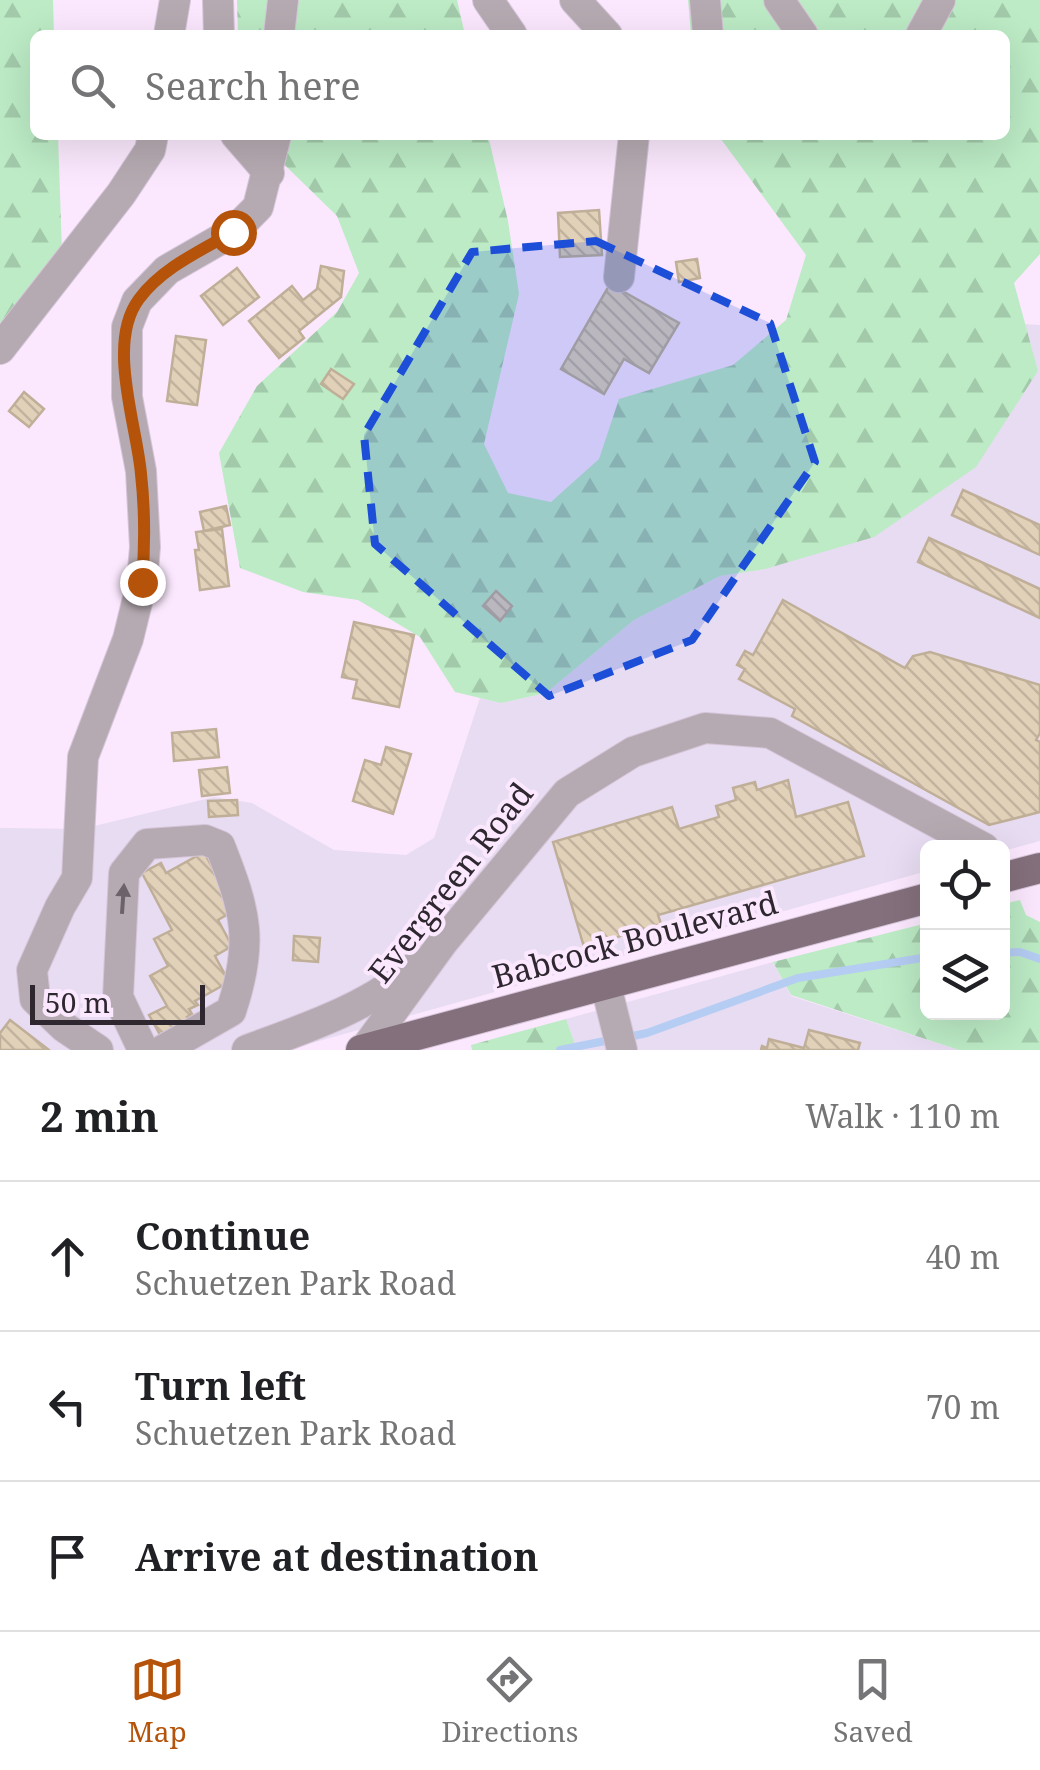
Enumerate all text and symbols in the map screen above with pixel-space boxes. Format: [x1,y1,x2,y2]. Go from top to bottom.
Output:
search box [30,30,1010,140]
icon: search [65,58,120,113]
text: Search here [145,59,361,111]
route start [211,210,257,256]
route end [120,560,166,606]
street label: Evergreen Road [358,773,542,991]
map controls [920,840,1010,1020]
button: locate [920,840,1010,930]
street label: Babcock Boulevard [487,880,782,997]
one-way arrow [115,883,131,915]
button: layers [920,930,1010,1020]
scale bar [30,980,205,1024]
text: 50 m [45,983,110,1021]
text: 2 min [40,1087,159,1144]
text: Walk · 110 m [805,1094,1000,1137]
text: Continue [135,1209,310,1261]
icon: ahead [40,1229,95,1284]
text: 40 m [926,1235,1000,1278]
text: Schuetzen Park Road [135,1261,456,1304]
text: Turn left [135,1359,306,1411]
icon: left [40,1379,95,1434]
text: 70 m [926,1385,1000,1428]
text: Schuetzen Park Road [135,1411,456,1454]
icon: arrive [40,1529,95,1584]
text: Arrive at destination [135,1530,539,1582]
tab: Map [127,1652,187,1750]
tab: Directions [441,1652,578,1750]
tab: Saved [833,1652,913,1750]

